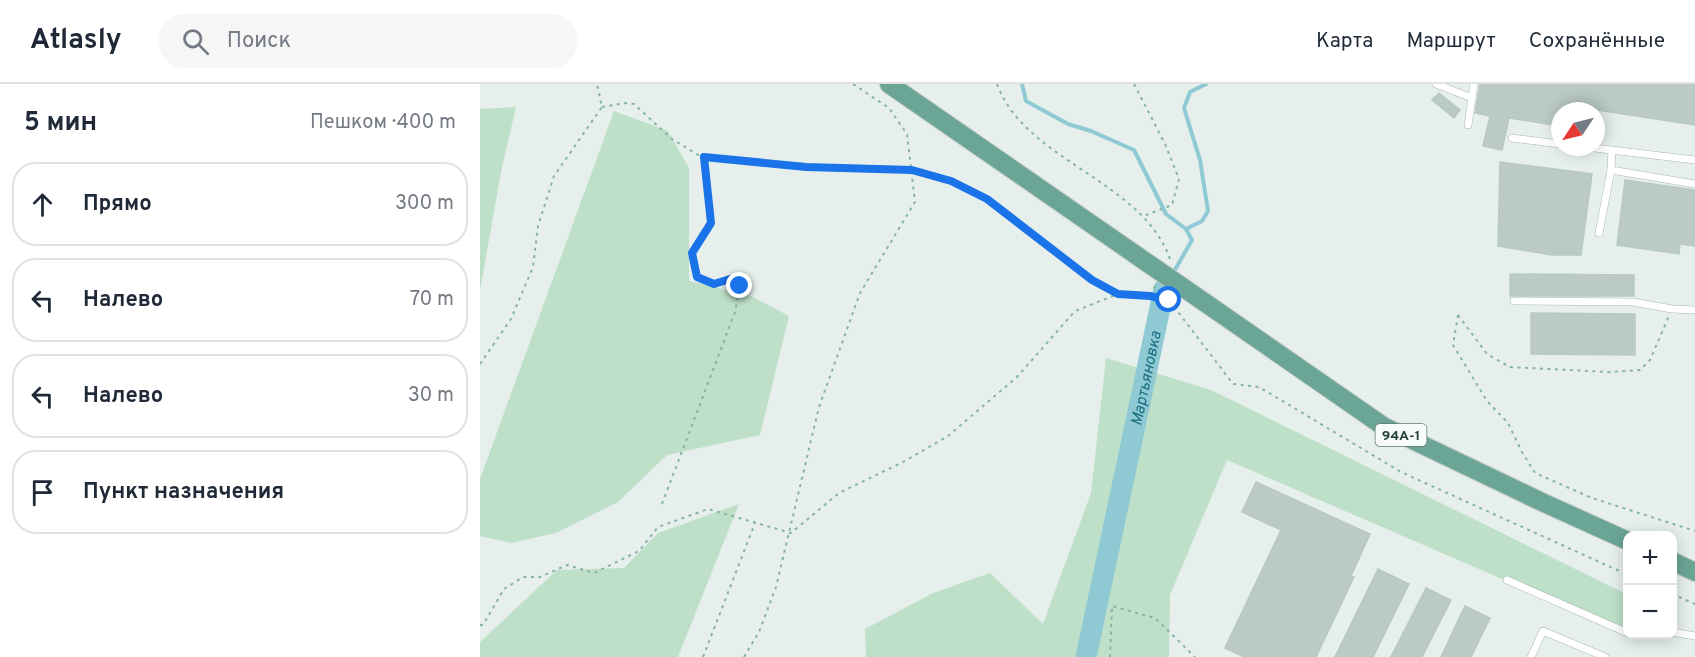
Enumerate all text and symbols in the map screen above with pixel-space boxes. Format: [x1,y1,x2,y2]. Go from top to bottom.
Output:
search box [158,14,578,68]
text: Atlasly [30,23,122,59]
icon: search [179,25,212,58]
text: Поиск [227,28,291,55]
text: Карта [1316,28,1373,55]
text: Маршрут [1406,28,1496,55]
text: Сохранённые [1529,28,1665,55]
north arrow [1551,102,1605,156]
text: 5 мин [24,107,97,140]
text: Пешком · 400 m [310,110,456,136]
icon: ahead [26,188,59,221]
text: Прямо [83,191,152,218]
text: 300 m [395,191,454,217]
route end [726,272,752,298]
icon: left [26,284,59,317]
route start [1155,286,1181,312]
text: Налево [83,287,163,314]
text: 70 m [410,287,454,313]
water label: Мартьяновка [1127,329,1167,428]
icon: left [26,380,59,413]
text: Налево [83,383,163,410]
text: 30 m [408,383,454,409]
road number: 94А-1 [1376,424,1426,446]
icon: arrive [26,476,59,509]
text: Пункт назначения [83,479,284,506]
map controls [1623,531,1677,639]
button: + [1623,531,1677,585]
button: − [1623,585,1677,639]

